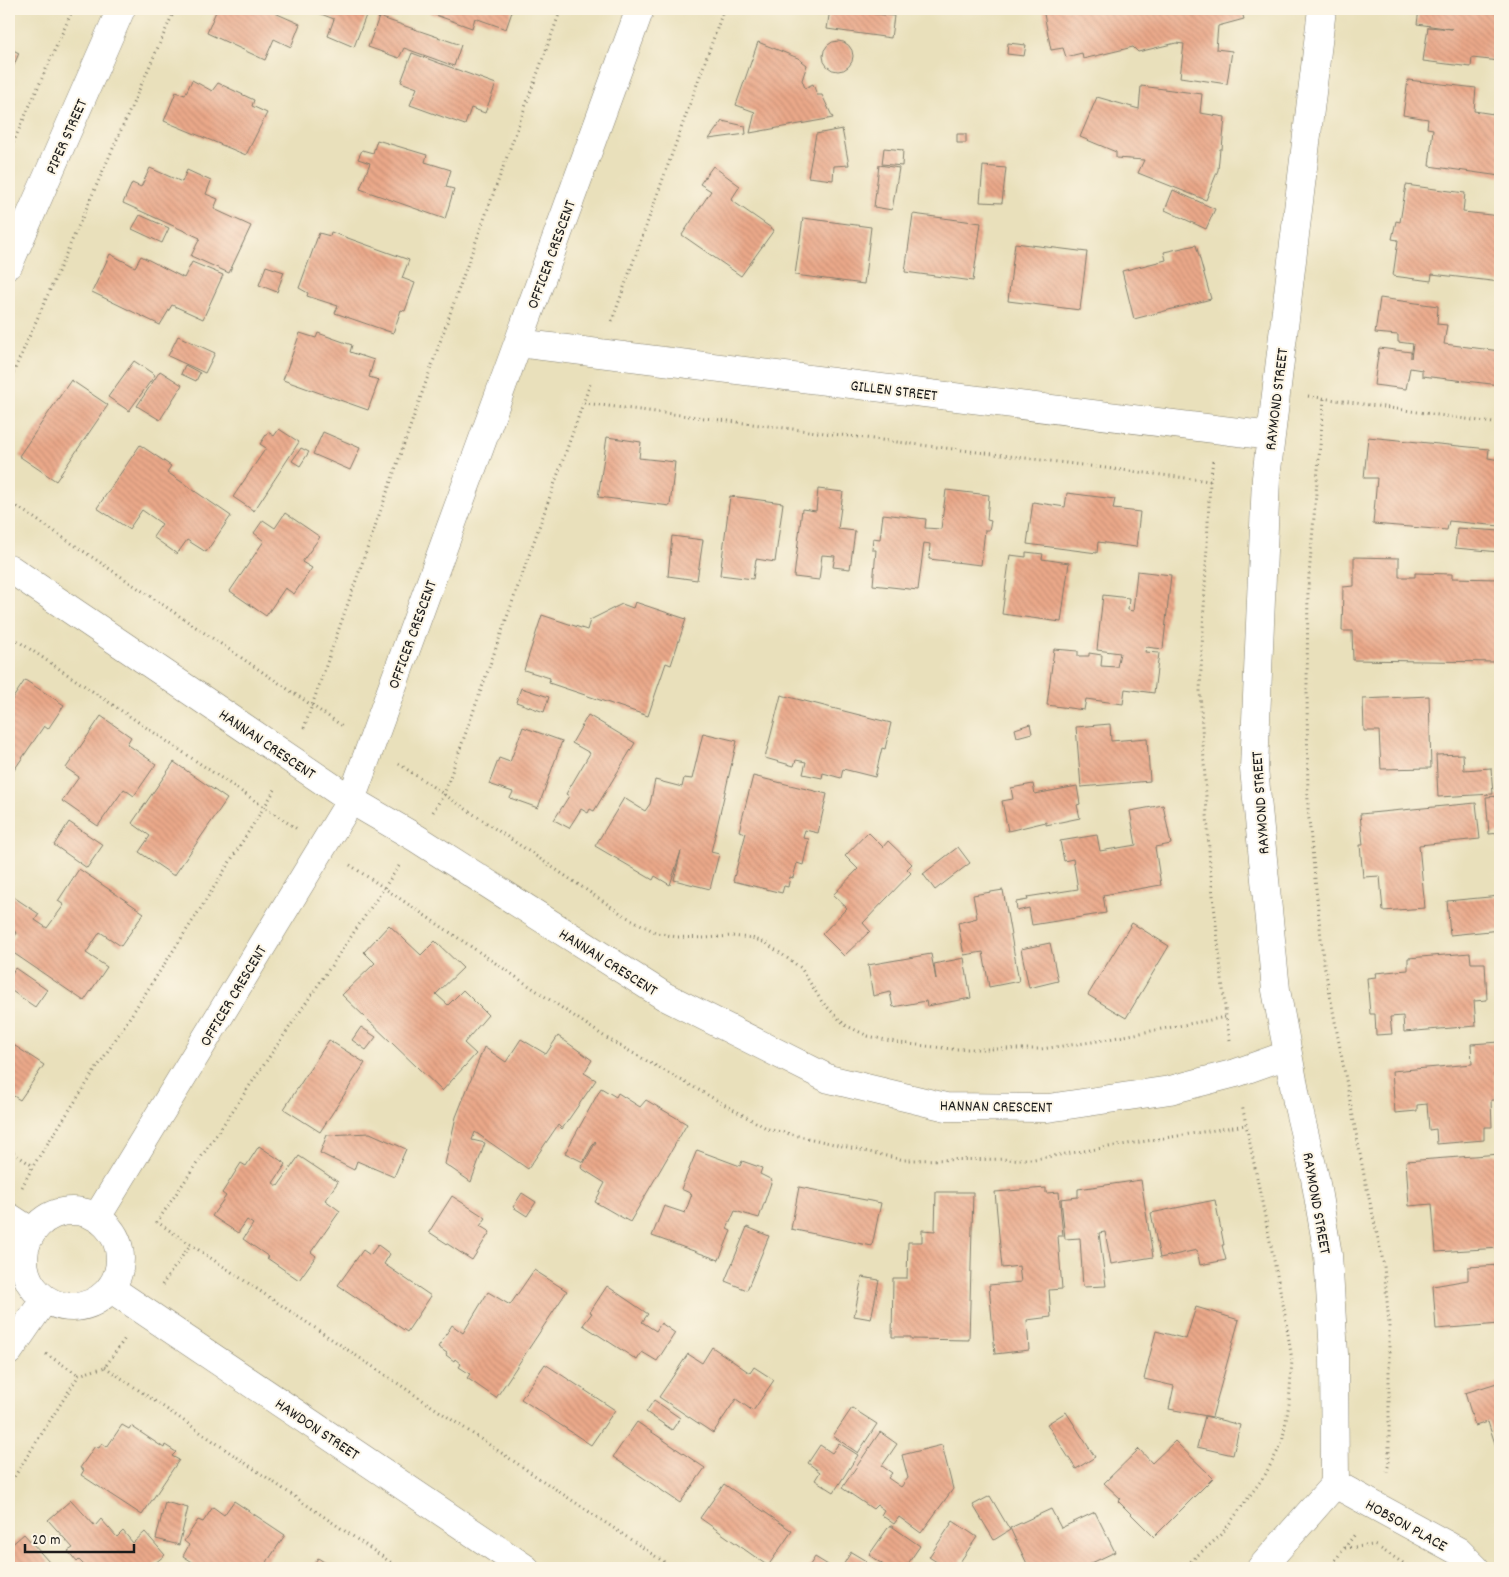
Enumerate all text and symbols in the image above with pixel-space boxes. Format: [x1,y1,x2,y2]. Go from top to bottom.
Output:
street label: PIPER STREET [40,95,94,178]
street label: OFFICER CRESCENT [522,197,583,313]
street label: RAYMOND STREET [1260,346,1295,452]
street label: GILLEN STREET [849,375,939,408]
street label: OFFICER CRESCENT [383,577,444,693]
street label: HANNAN CRESCENT [214,704,320,786]
street label: RAYMOND STREET [1246,750,1277,855]
street label: HANNAN CRESCENT [554,924,662,1003]
street label: OFFICER CRESCENT [195,941,274,1051]
street label: HANNAN CRESCENT [939,1095,1053,1120]
street label: RAYMOND STREET [1295,1151,1336,1257]
street label: HAWDON STREET [270,1393,364,1467]
street label: HOBSON PLACE [1361,1494,1452,1559]
scale bar [25,1522,134,1554]
text: 20 m [32,1530,60,1552]

